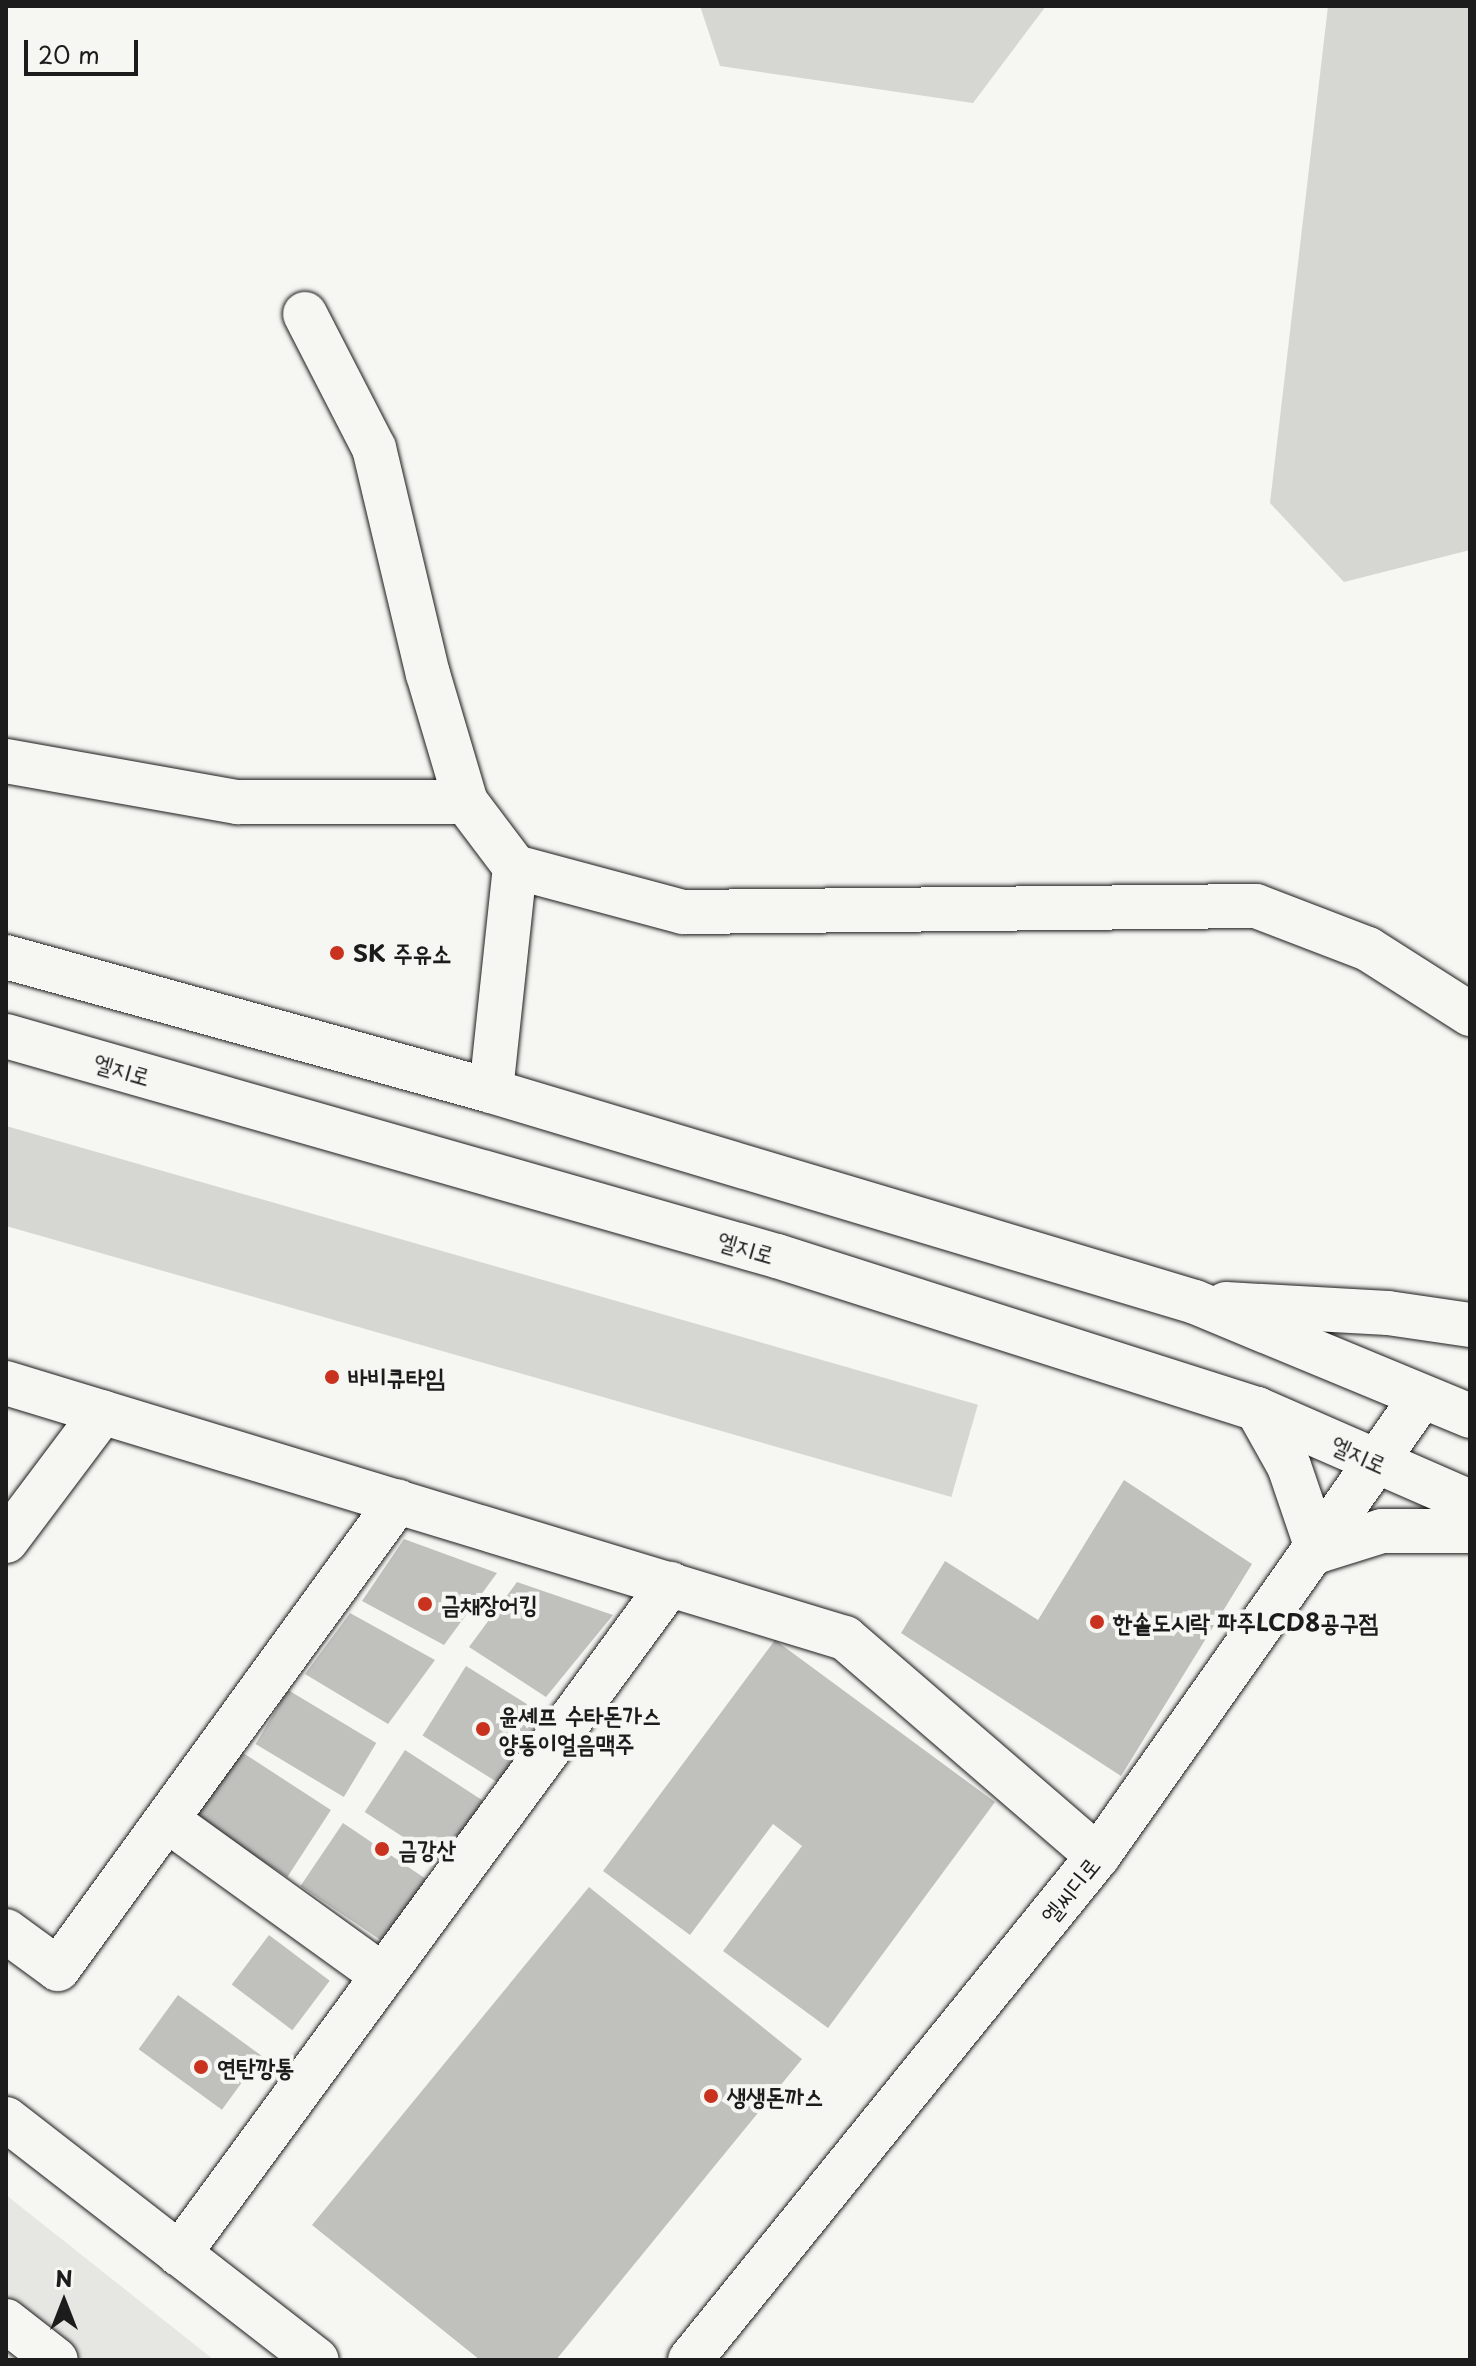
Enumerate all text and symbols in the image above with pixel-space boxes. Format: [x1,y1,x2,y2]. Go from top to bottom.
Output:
scale bar [28,24,142,74]
text: 20 m [38,36,100,72]
place label: SK 주유소 [353,939,451,967]
marker: SK 주유소 [328,944,346,962]
street label: 엘지로 [90,1047,154,1091]
street label: 엘지로 [714,1225,778,1269]
place label: 바비큐타임 [348,1363,445,1391]
marker: 바비큐타임 [323,1368,341,1386]
street label: 엘지로 [1327,1429,1391,1479]
place label: 금채장어킹 [441,1590,538,1618]
marker: 금채장어킹 [416,1595,434,1613]
place label: 한솥도시락 파주LCD8공구점 [1113,1608,1378,1636]
marker: 한솥도시락 파주LCD8공구점 [1088,1613,1106,1631]
place label: 윤셰프 수타돈가스 양동이얼음맥주 [499,1701,661,1757]
marker: 윤셰프 수타돈가스 양동이얼음맥주 [474,1720,492,1738]
place label: 금강산 [398,1835,456,1863]
marker: 금강산 [373,1840,391,1858]
street label: 엘씨디로 [1035,1851,1105,1929]
place label: 연탄깡통 [217,2053,294,2081]
marker: 연탄깡통 [192,2058,210,2076]
place label: 생생돈까스 [727,2082,824,2110]
marker: 생생돈까스 [702,2087,720,2105]
text: N [55,2261,73,2294]
north arrow [24,2262,104,2342]

